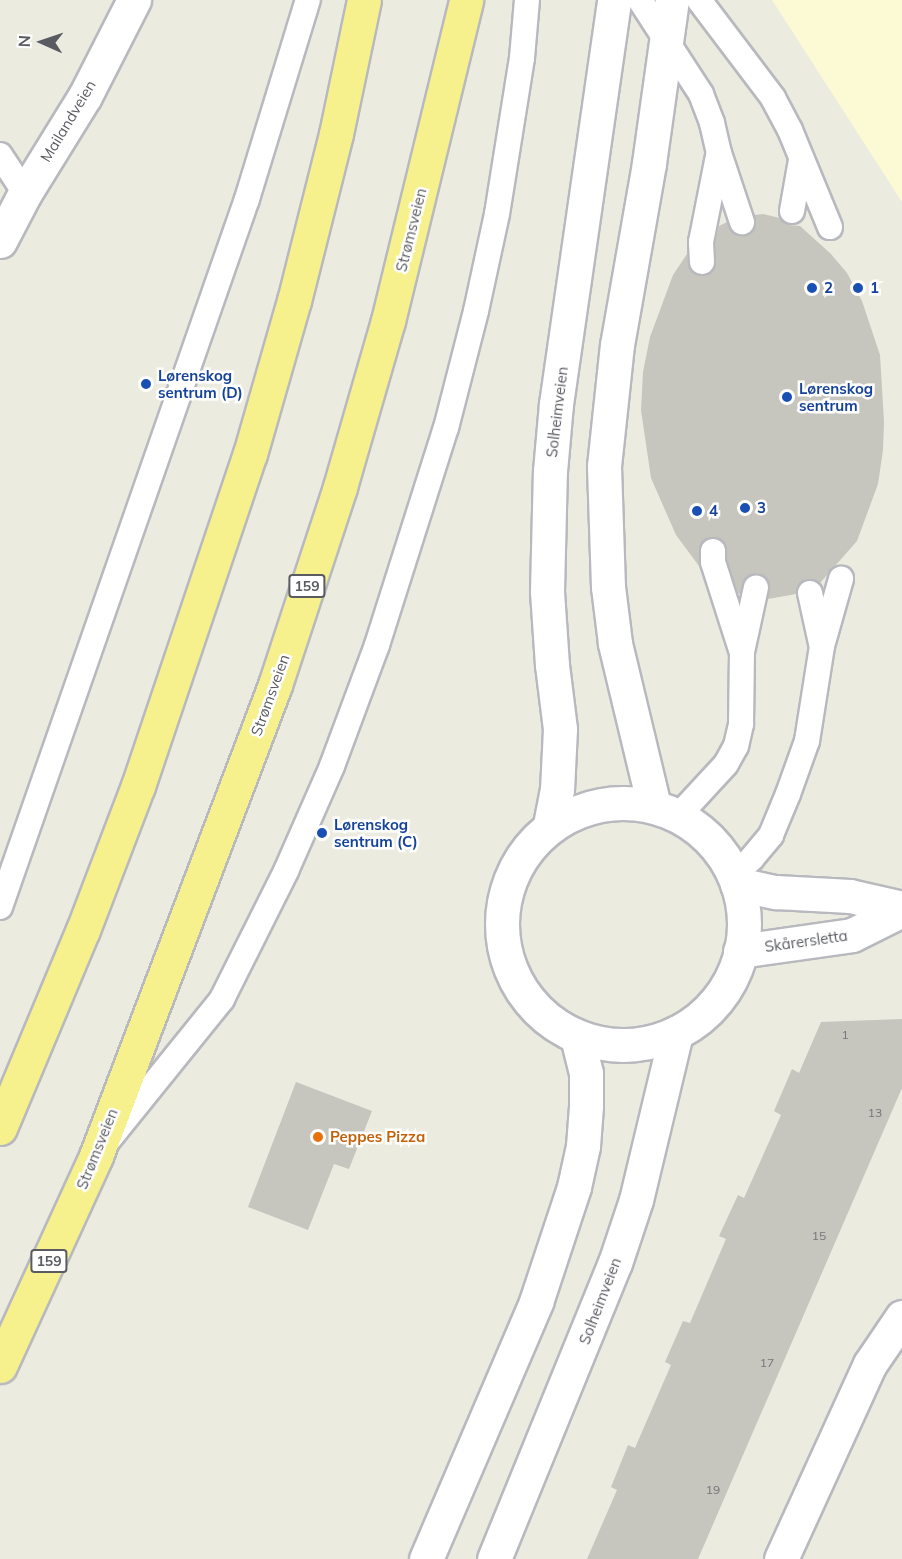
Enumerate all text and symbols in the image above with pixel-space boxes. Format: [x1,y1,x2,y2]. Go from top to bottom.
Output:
north arrow [12,12,72,72]
text: N [14,34,34,48]
street label: Mailandveien [37,77,99,165]
street label: Strømsveien [392,186,430,274]
place label: 2 [824,279,833,297]
place label: 1 [870,279,879,297]
marker: 2 [805,281,819,295]
marker: 1 [851,281,865,295]
street label: Solheimveien [542,365,572,459]
place label: Lørenskog sentrum (D) [158,366,243,401]
marker: Lørenskog sentrum (D) [139,377,153,391]
place label: Lørenskog sentrum [799,379,873,414]
marker: Lørenskog sentrum [780,390,794,404]
place label: 3 [757,499,766,517]
marker: 3 [738,501,752,515]
place label: 4 [709,502,718,520]
marker: 4 [690,504,704,518]
road number: 159 [288,575,326,597]
street label: Strømsveien [247,652,293,738]
place label: Lørenskog sentrum (C) [334,815,418,850]
marker: Lørenskog sentrum (C) [315,826,329,840]
street label: Skårersletta [763,926,849,956]
house number: 1 [841,1028,849,1042]
street label: Strømsveien [73,1106,121,1192]
house number: 13 [868,1106,882,1120]
place label: Peppes Pizza [330,1128,425,1146]
marker: Peppes Pizza [311,1130,325,1144]
house number: 15 [812,1229,826,1243]
road number: 159 [29,1250,68,1272]
street label: Solheimveien [575,1255,625,1347]
house number: 17 [760,1356,774,1370]
house number: 19 [706,1483,720,1497]

